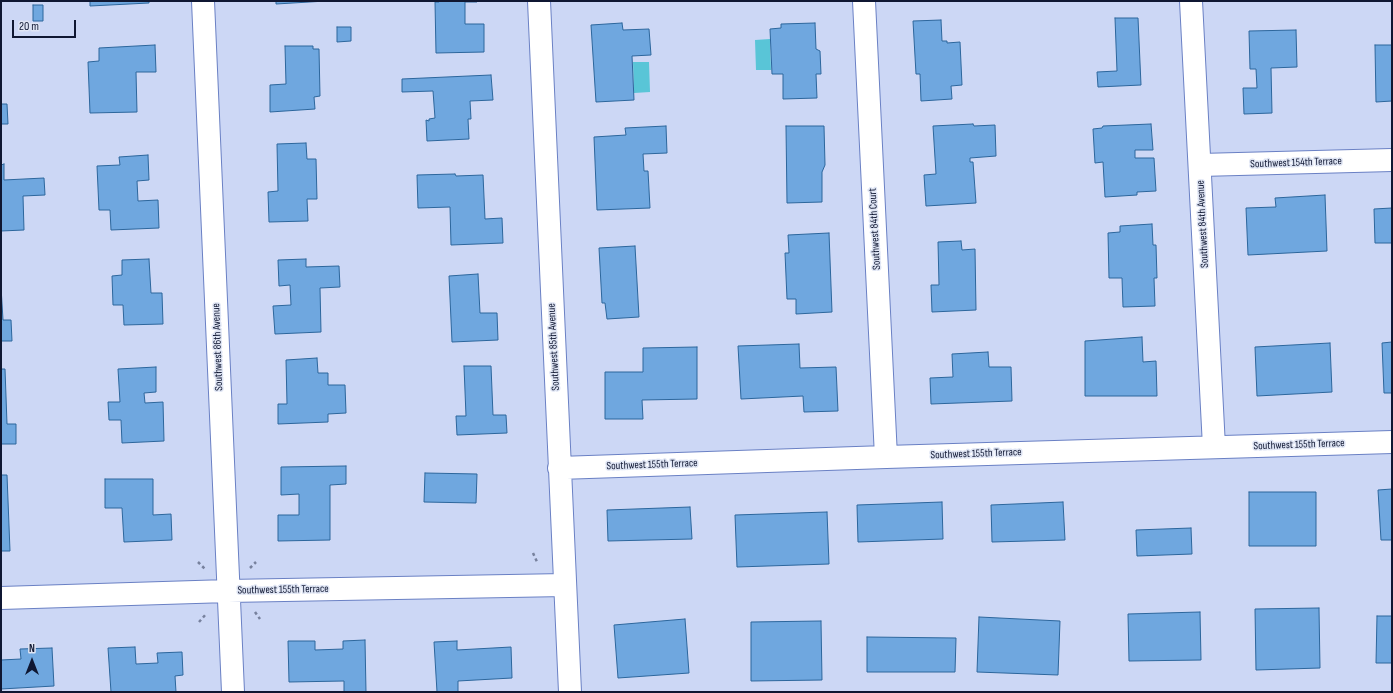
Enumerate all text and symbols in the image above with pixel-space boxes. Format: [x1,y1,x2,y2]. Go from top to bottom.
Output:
scale bar [14,12,78,38]
text: 20 m [19,19,39,34]
street label: Southwest 154th Terrace [1250,155,1342,171]
street label: Southwest 84th Avenue [1194,180,1212,268]
street label: Southwest 84th Court [866,188,884,270]
street label: Southwest 86th Avenue [210,303,226,391]
street label: Southwest 85th Avenue [545,303,563,391]
street label: Southwest 155th Terrace [1253,437,1345,453]
street label: Southwest 155th Terrace [930,446,1022,462]
street label: Southwest 155th Terrace [606,457,698,473]
street label: Southwest 155th Terrace [237,583,329,597]
north arrow [12,641,52,681]
text: N [29,642,35,655]

